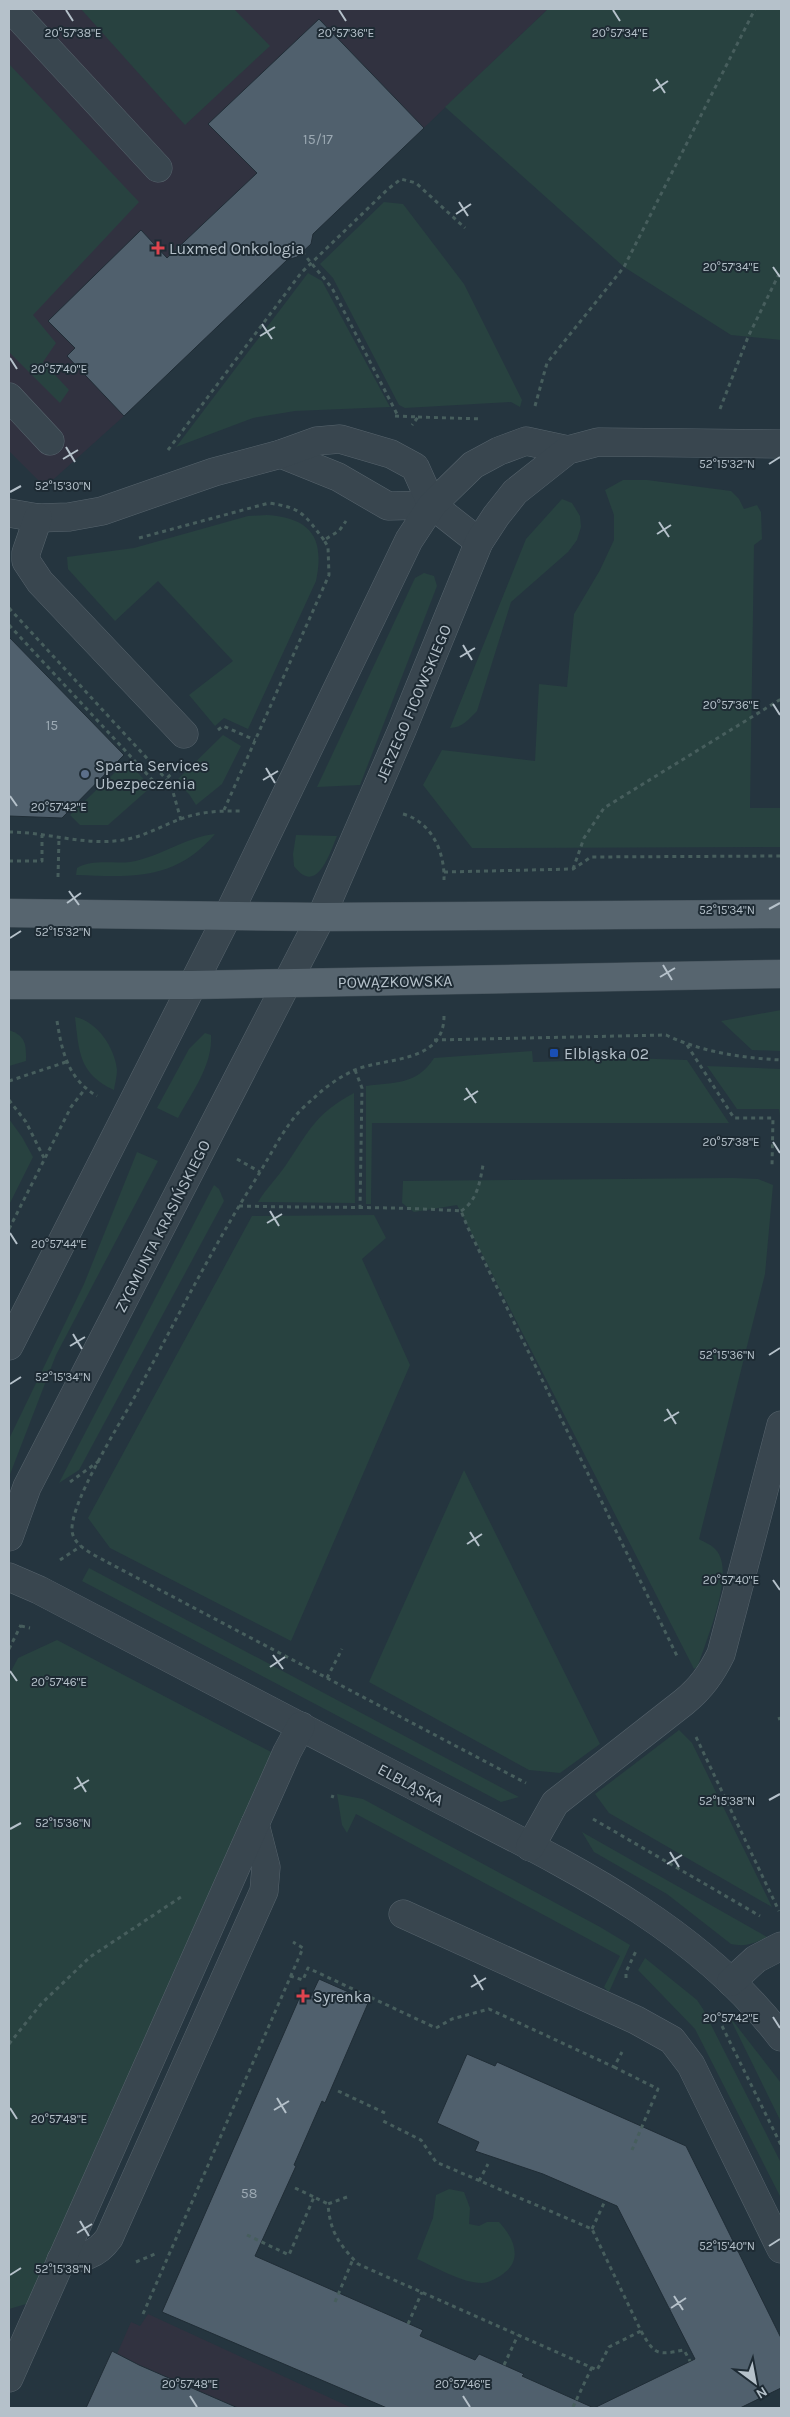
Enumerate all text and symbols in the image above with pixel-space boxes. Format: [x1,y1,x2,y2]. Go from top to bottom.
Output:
text: 20°57'38"E [44,26,102,40]
text: 20°57'36"E [318,26,374,40]
text: 20°57'34"E [592,26,648,40]
house number: 15/17 [303,131,333,148]
place label: Luxmed Onkologia [169,239,304,258]
marker: Luxmed Onkologia [151,241,165,255]
text: 20°57'34"E [703,260,759,274]
text: 20°57'40"E [31,362,87,376]
text: 52°15'32"N [699,457,755,471]
text: 52°15'30"N [35,479,91,493]
street label: JERZEGO FICOWSKIEGO [372,622,455,785]
text: 20°57'36"E [703,698,759,712]
house number: 15 [46,717,58,734]
place label: Sparta Services Ubezpeczenia [95,756,209,793]
marker: Sparta Services Ubezpeczenia [79,768,91,780]
text: 20°57'42"E [31,800,87,814]
text: 52°15'34"N [699,903,755,917]
text: 52°15'32"N [35,925,91,939]
street label: POWĄZKOWSKA [338,971,452,992]
place label: Elbląska 02 [564,1044,649,1063]
marker: Elbląska 02 [548,1047,560,1059]
text: 20°57'38"E [702,1135,760,1149]
street label: ZYGMUNTA KRASIŃSKIEGO [111,1137,214,1316]
text: 20°57'44"E [31,1237,87,1251]
text: 52°15'36"N [699,1348,755,1362]
text: 52°15'34"N [35,1370,91,1384]
text: 20°57'40"E [703,1573,759,1587]
text: 20°57'46"E [31,1675,87,1689]
street label: ELBLĄSKA [375,1759,447,1810]
text: 52°15'38"N [699,1794,755,1808]
text: 52°15'36"N [35,1816,91,1830]
place label: Syrenka [313,1987,372,2006]
marker: Syrenka [297,1990,309,2002]
text: 20°57'42"E [703,2011,759,2025]
text: 20°57'48"E [31,2112,87,2126]
house number: 58 [241,2185,257,2202]
text: 52°15'40"N [699,2239,755,2253]
text: 52°15'38"N [35,2262,91,2276]
north arrow [730,2357,780,2407]
text: 20°57'48"E [162,2377,218,2391]
text: 20°57'46"E [435,2377,491,2391]
text: N [753,2383,770,2402]

